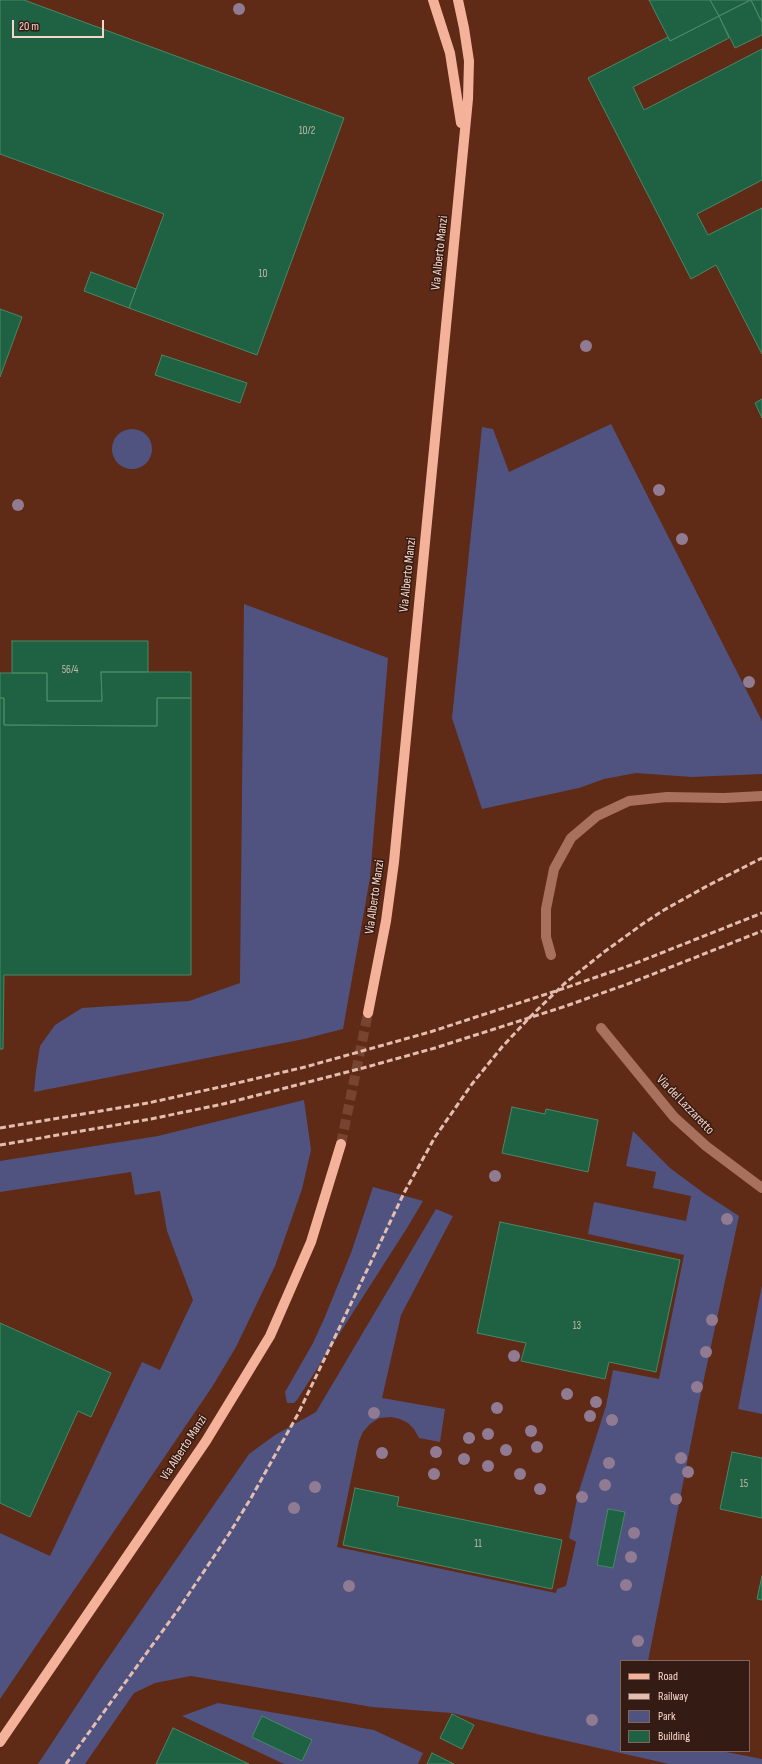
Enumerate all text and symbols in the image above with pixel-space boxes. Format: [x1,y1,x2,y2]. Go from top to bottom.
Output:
scale bar [14,12,106,38]
text: 20 m [19,19,39,34]
house number: 10/2 [299,124,315,138]
street label: Via Alberto Manzi [428,215,452,291]
house number: 10 [259,267,267,281]
street label: Via Alberto Manzi [396,537,420,613]
house number: 56/4 [62,663,78,677]
street label: Via Alberto Manzi [362,859,388,935]
street label: Via del Lazzaretto [653,1072,717,1138]
house number: 13 [573,1319,581,1333]
street label: Via Alberto Manzi [157,1412,211,1484]
house number: 15 [740,1477,748,1491]
house number: 11 [474,1537,482,1551]
legend [620,1660,750,1752]
text: Road [658,1669,678,1684]
text: Railway [658,1689,688,1704]
text: Park [658,1709,676,1724]
text: Building [658,1729,690,1744]

